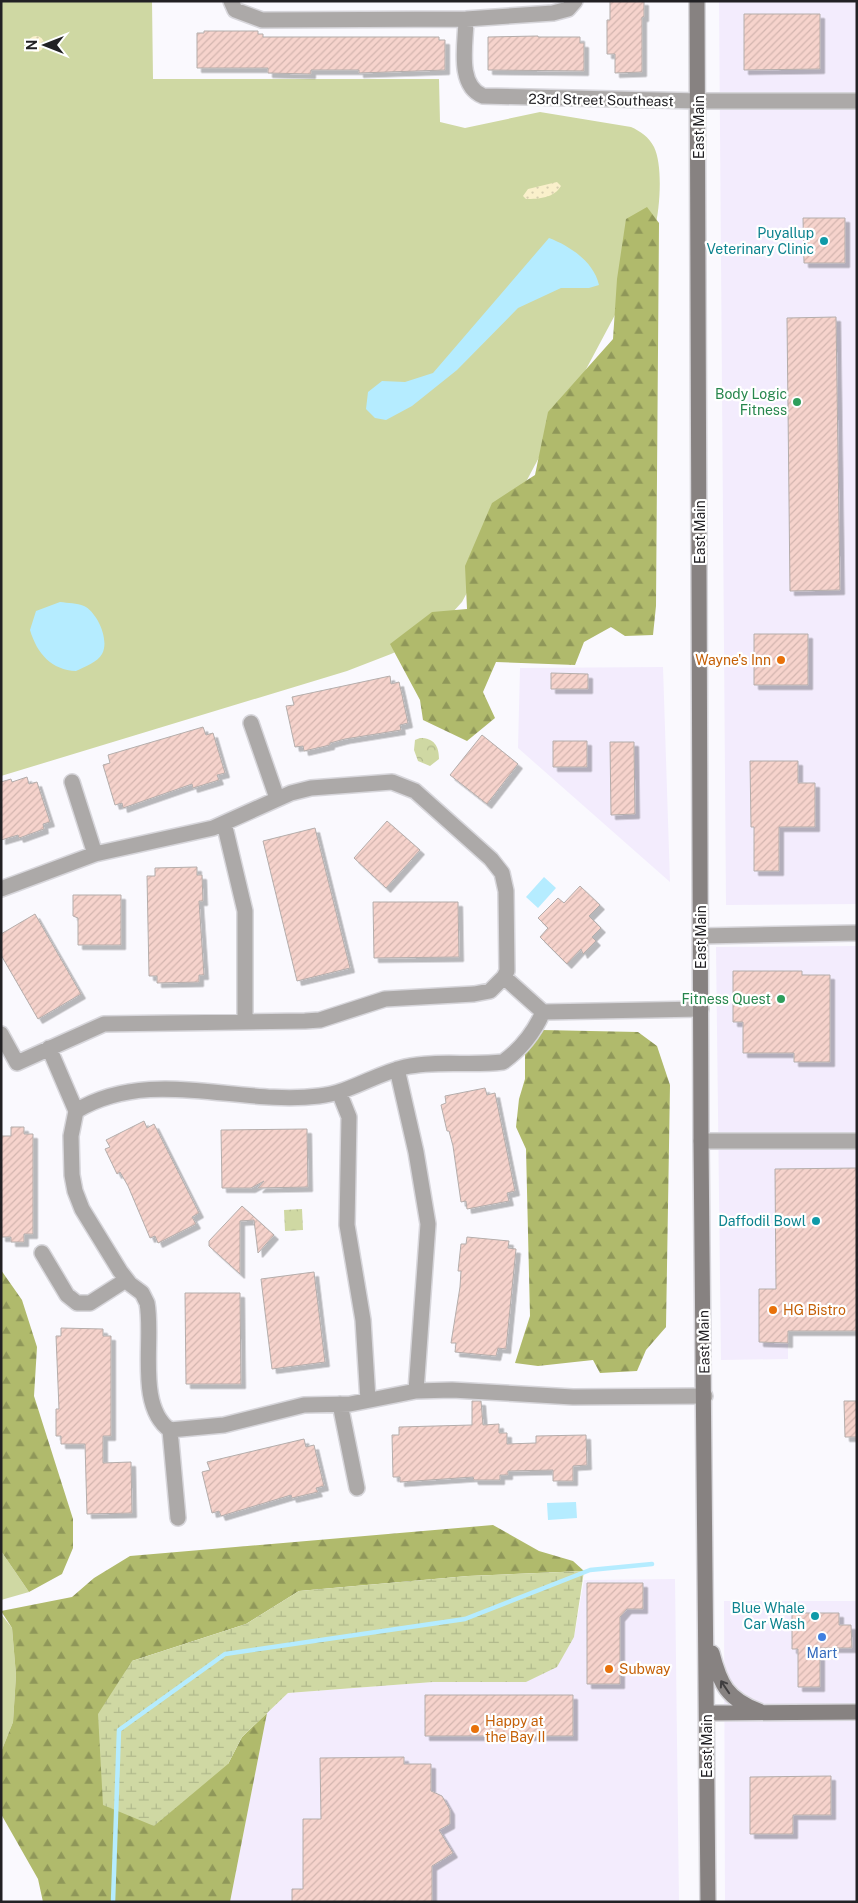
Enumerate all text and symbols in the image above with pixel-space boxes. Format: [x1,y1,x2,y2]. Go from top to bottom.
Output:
north arrow [20,20,70,70]
text: N [24,40,40,50]
street label: 23rd Street Southeast [528,91,674,109]
street label: East Main [691,95,707,159]
place label: Puyallup Veterinary Clinic [707,225,814,257]
marker: Puyallup Veterinary Clinic [818,235,830,247]
place label: Body Logic Fitness [715,386,787,418]
marker: Body Logic Fitness [791,396,803,408]
street label: East Main [692,500,708,564]
place label: Wayne's Inn [695,652,771,668]
marker: Wayne's Inn [775,654,787,666]
street label: East Main [693,905,709,969]
place label: Fitness Quest [681,991,771,1007]
marker: Fitness Quest [775,993,787,1005]
place label: Daffodil Bowl [718,1213,806,1229]
marker: Daffodil Bowl [810,1215,822,1227]
place label: HG Bistro [783,1302,846,1318]
marker: HG Bistro [767,1304,779,1316]
street label: East Main [695,1310,713,1374]
place label: Blue Whale Car Wash [732,1600,805,1632]
marker: Blue Whale Car Wash [809,1610,821,1622]
marker: Mart [816,1631,828,1643]
place label: Mart [807,1645,837,1661]
place label: Subway [619,1661,671,1677]
marker: Subway [603,1663,615,1675]
one-way arrow [720,1680,731,1694]
place label: Happy at the Bay II [485,1713,545,1745]
street label: East Main [699,1714,715,1778]
marker: Happy at the Bay II [469,1723,481,1735]

